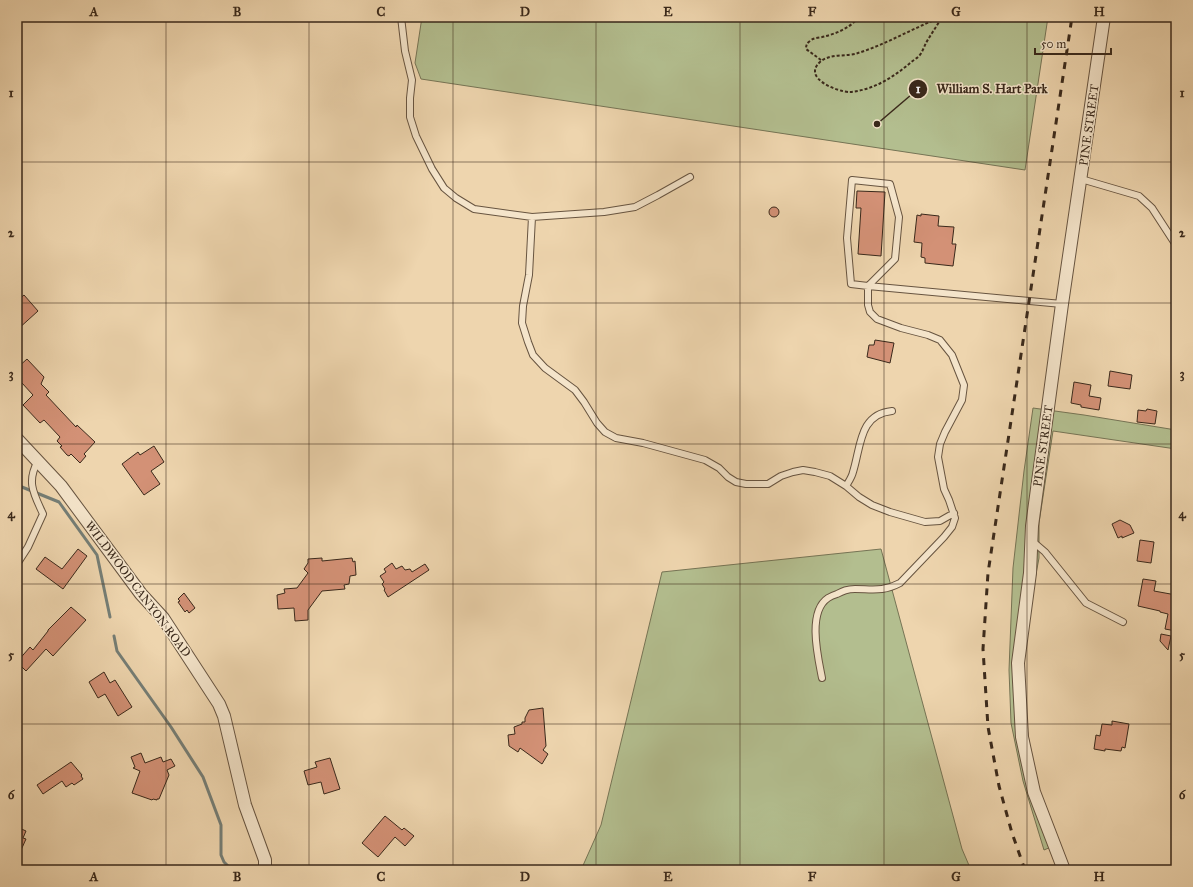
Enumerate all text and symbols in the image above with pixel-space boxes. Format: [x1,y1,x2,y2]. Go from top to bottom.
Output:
text: A [89,4,99,20]
text: B [233,4,242,20]
text: C [377,4,386,20]
text: D [520,4,530,20]
text: E [663,4,673,20]
text: F [808,4,817,20]
text: G [951,4,961,20]
text: H [1093,4,1105,20]
scale bar [1035,30,1111,56]
text: 50 m [1041,37,1066,51]
callout: William S. Hart Park [908,76,1055,101]
text: William S. Hart Park [936,81,1049,97]
text: 1 [916,82,921,96]
street label: PINE STREET [1076,83,1102,167]
text: 1 [8,85,14,101]
text: 1 [1179,85,1185,101]
text: 2 [8,225,15,241]
text: 2 [1179,225,1186,241]
text: 3 [8,366,14,382]
text: 3 [1179,366,1185,382]
street label: PINE STREET [1030,404,1056,488]
text: 4 [7,506,15,522]
text: 4 [1178,506,1186,522]
street label: WILDWOOD CANYON ROAD [82,518,194,660]
text: 5 [8,647,15,663]
text: 5 [1179,647,1186,663]
text: 6 [8,787,16,803]
text: 6 [1179,787,1187,803]
text: A [89,869,99,885]
text: B [233,869,242,885]
text: C [377,869,386,885]
text: D [520,869,530,885]
text: E [663,869,673,885]
text: F [808,869,817,885]
text: G [951,869,961,885]
text: H [1093,869,1105,885]

